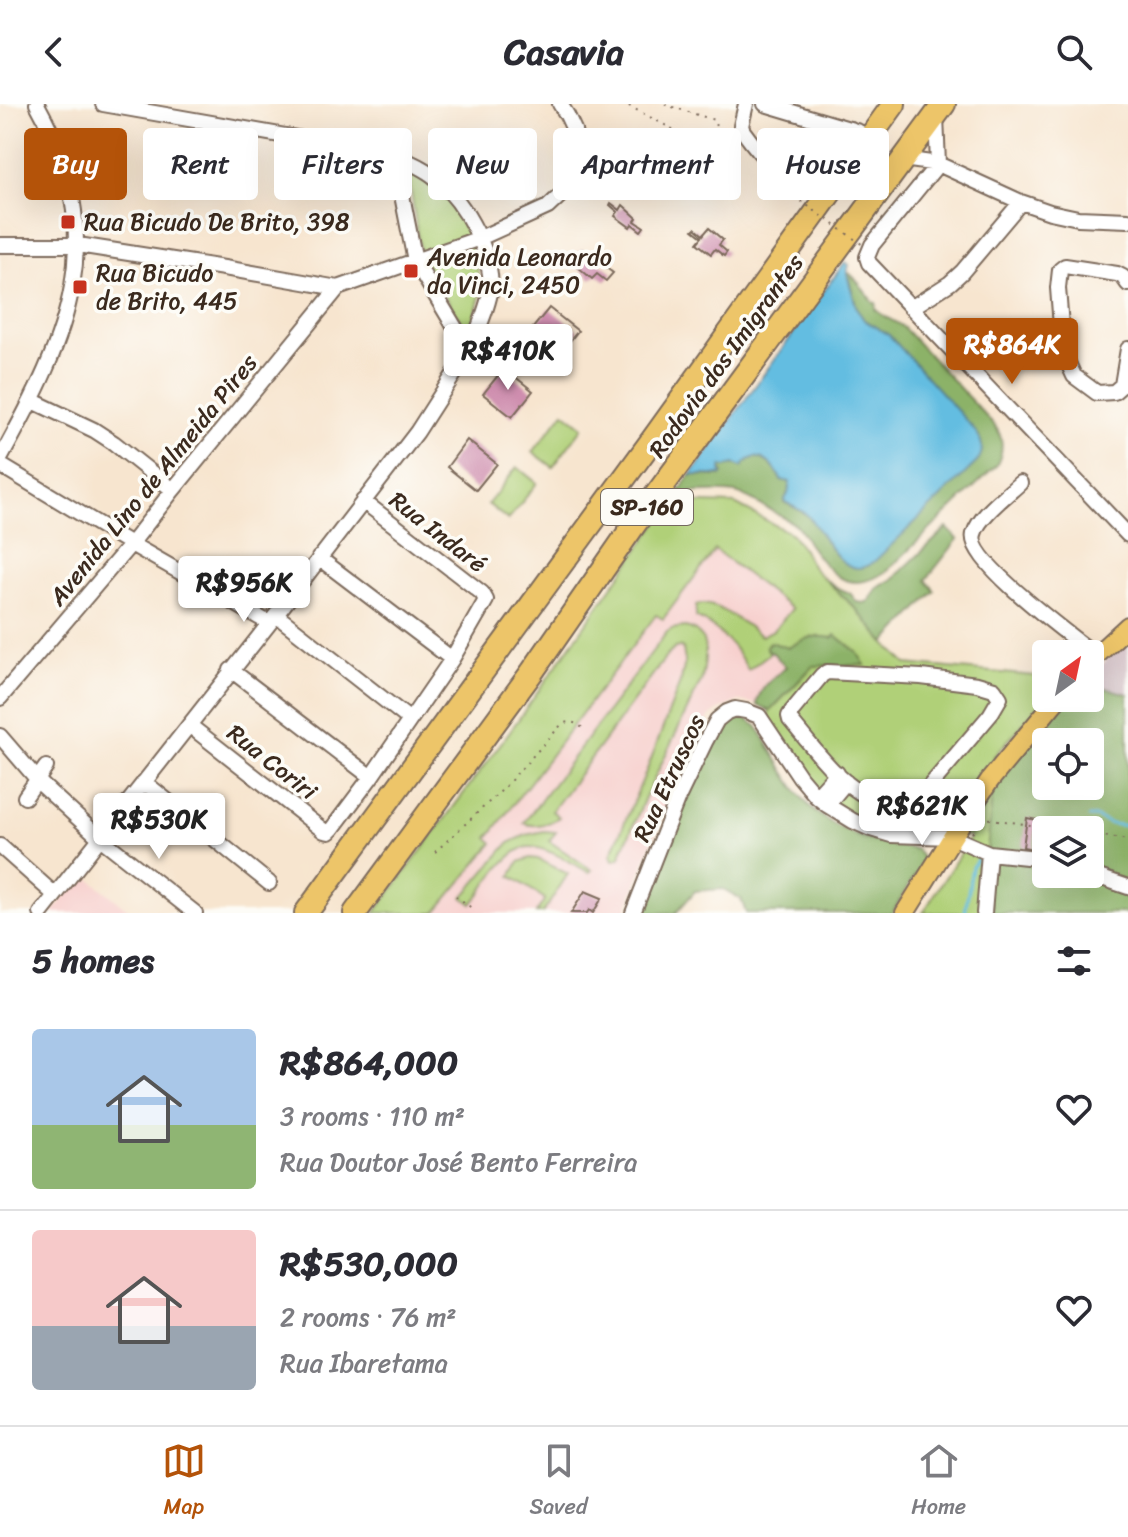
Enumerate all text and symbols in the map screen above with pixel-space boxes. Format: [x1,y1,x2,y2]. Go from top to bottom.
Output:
text: Casavia [504,20,624,84]
icon: back [32,30,76,74]
icon: search [1052,30,1096,74]
chip: Buy [24,128,127,200]
chip: Rent [143,128,258,200]
chip: Filters [274,128,412,200]
chip: New [428,128,537,200]
chip: Apartment [553,128,741,200]
chip: House [757,128,889,200]
place label: Rua Bicudo De Brito, 398 [84,201,349,243]
marker: Rua Bicudo De Brito, 398 [59,213,77,231]
place label: Avenida Leonardo da Vinci, 2450 [426,236,612,306]
street label: Rodovia dos Imigrantes [637,244,815,467]
place label: Rua Bicudo de Brito, 445 [96,252,238,322]
marker: Avenida Leonardo da Vinci, 2450 [402,262,420,280]
marker: Rua Bicudo de Brito, 445 [71,278,89,296]
pin: R$864K [947,318,1077,386]
text: R$864K [964,321,1060,367]
pin: R$410K [443,324,573,392]
text: R$410K [462,327,554,373]
street label: Avenida Lino de Almeida Pires [37,344,269,616]
street label: Rua Indaré [380,480,496,584]
road number: SP-160 [601,489,693,525]
pin: R$956K [179,556,309,624]
text: R$956K [196,559,292,605]
north arrow [1032,640,1104,712]
map controls [1032,640,1104,888]
street label: Rua Etruscos [621,707,717,849]
street label: Rua Coriri [217,713,328,812]
button: locate [1032,728,1104,800]
pin: R$621K [857,779,987,847]
text: R$621K [877,782,967,828]
pin: R$530K [94,793,224,861]
text: R$530K [111,796,207,842]
button: layers [1032,816,1104,888]
text: 5 homes [32,931,154,991]
icon: filters [1052,939,1096,983]
text: R$864,000 [280,1033,458,1093]
icon: home [96,1061,192,1157]
icon: heart [1052,1087,1096,1131]
text: 3 rooms · 110 m² [280,1093,465,1139]
text: Rua Doutor José Bento Ferreira [280,1139,637,1185]
text: R$530,000 [280,1234,458,1294]
icon: home [96,1262,192,1358]
icon: heart [1052,1288,1096,1332]
text: 2 rooms · 76 m² [280,1294,457,1340]
text: Rua Ibaretama [280,1340,448,1386]
tab: Map [162,1439,206,1526]
tab: Saved [530,1439,588,1526]
tab: Home [911,1439,966,1526]

